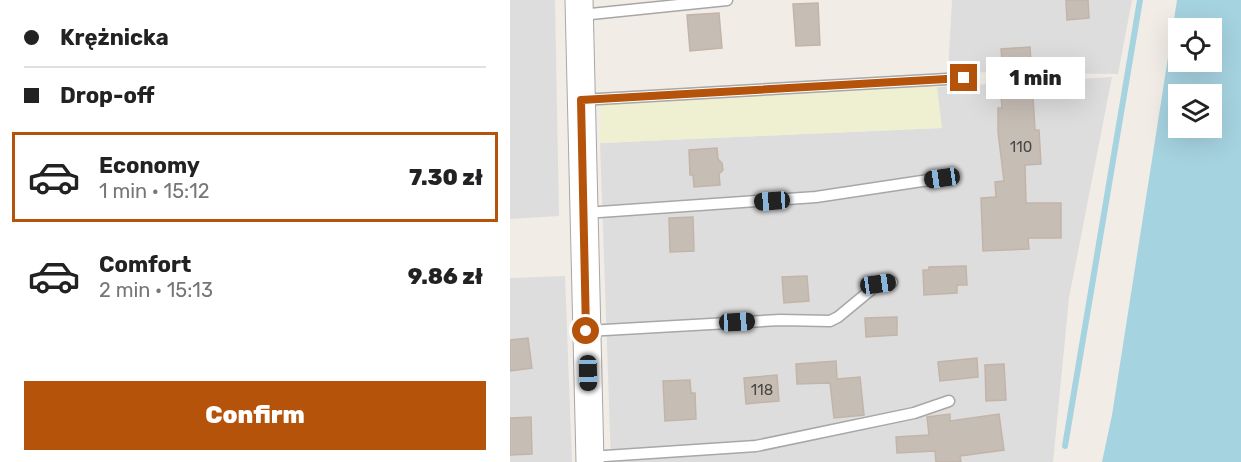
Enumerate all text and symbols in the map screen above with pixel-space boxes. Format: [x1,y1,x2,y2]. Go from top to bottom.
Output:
map controls [1168,18,1222,138]
button: locate [1168,18,1222,72]
text: Krężnicka [60,24,169,51]
callout: 1 min [985,57,1084,99]
route end [950,64,977,91]
text: 1 min [1009,66,1062,90]
text: Drop-off [60,82,155,109]
button: layers [1168,84,1222,138]
house number: 110 [1010,138,1032,156]
icon: car [27,150,81,204]
text: Economy [99,152,200,179]
text: 7.30 zł [409,164,483,191]
car [923,167,961,189]
text: 1 min · 15:12 [99,179,209,203]
car [753,191,791,211]
icon: car [27,249,81,303]
text: Comfort [99,251,191,278]
text: 9.86 zł [408,263,483,290]
car [859,273,897,295]
text: 2 min · 15:13 [99,278,213,302]
car [719,312,755,332]
route start [572,317,599,344]
car [579,355,597,391]
button: Confirm [24,381,486,450]
house number: 118 [751,381,773,399]

